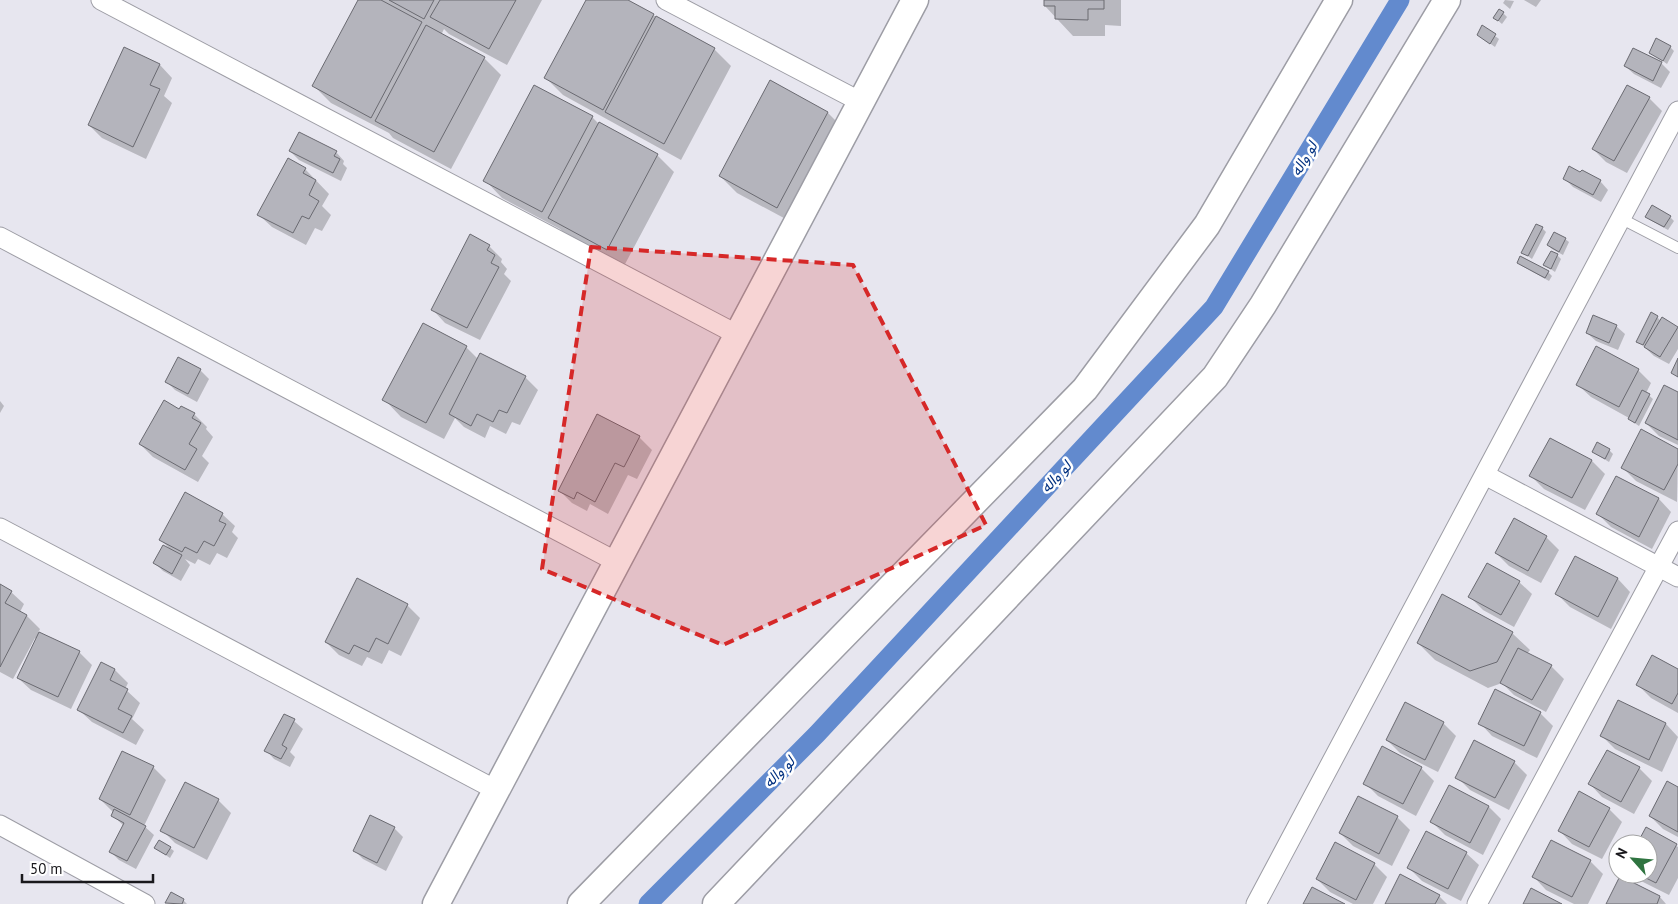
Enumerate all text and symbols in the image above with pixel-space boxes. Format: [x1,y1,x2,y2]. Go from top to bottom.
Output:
water label: لو واله [1286,136,1322,179]
water label: لو واله [1036,455,1076,496]
water label: لو واله [759,751,800,791]
north arrow [1608,834,1658,884]
text: N [1611,845,1632,861]
scale bar [22,852,154,884]
text: 50 m [30,859,63,878]

